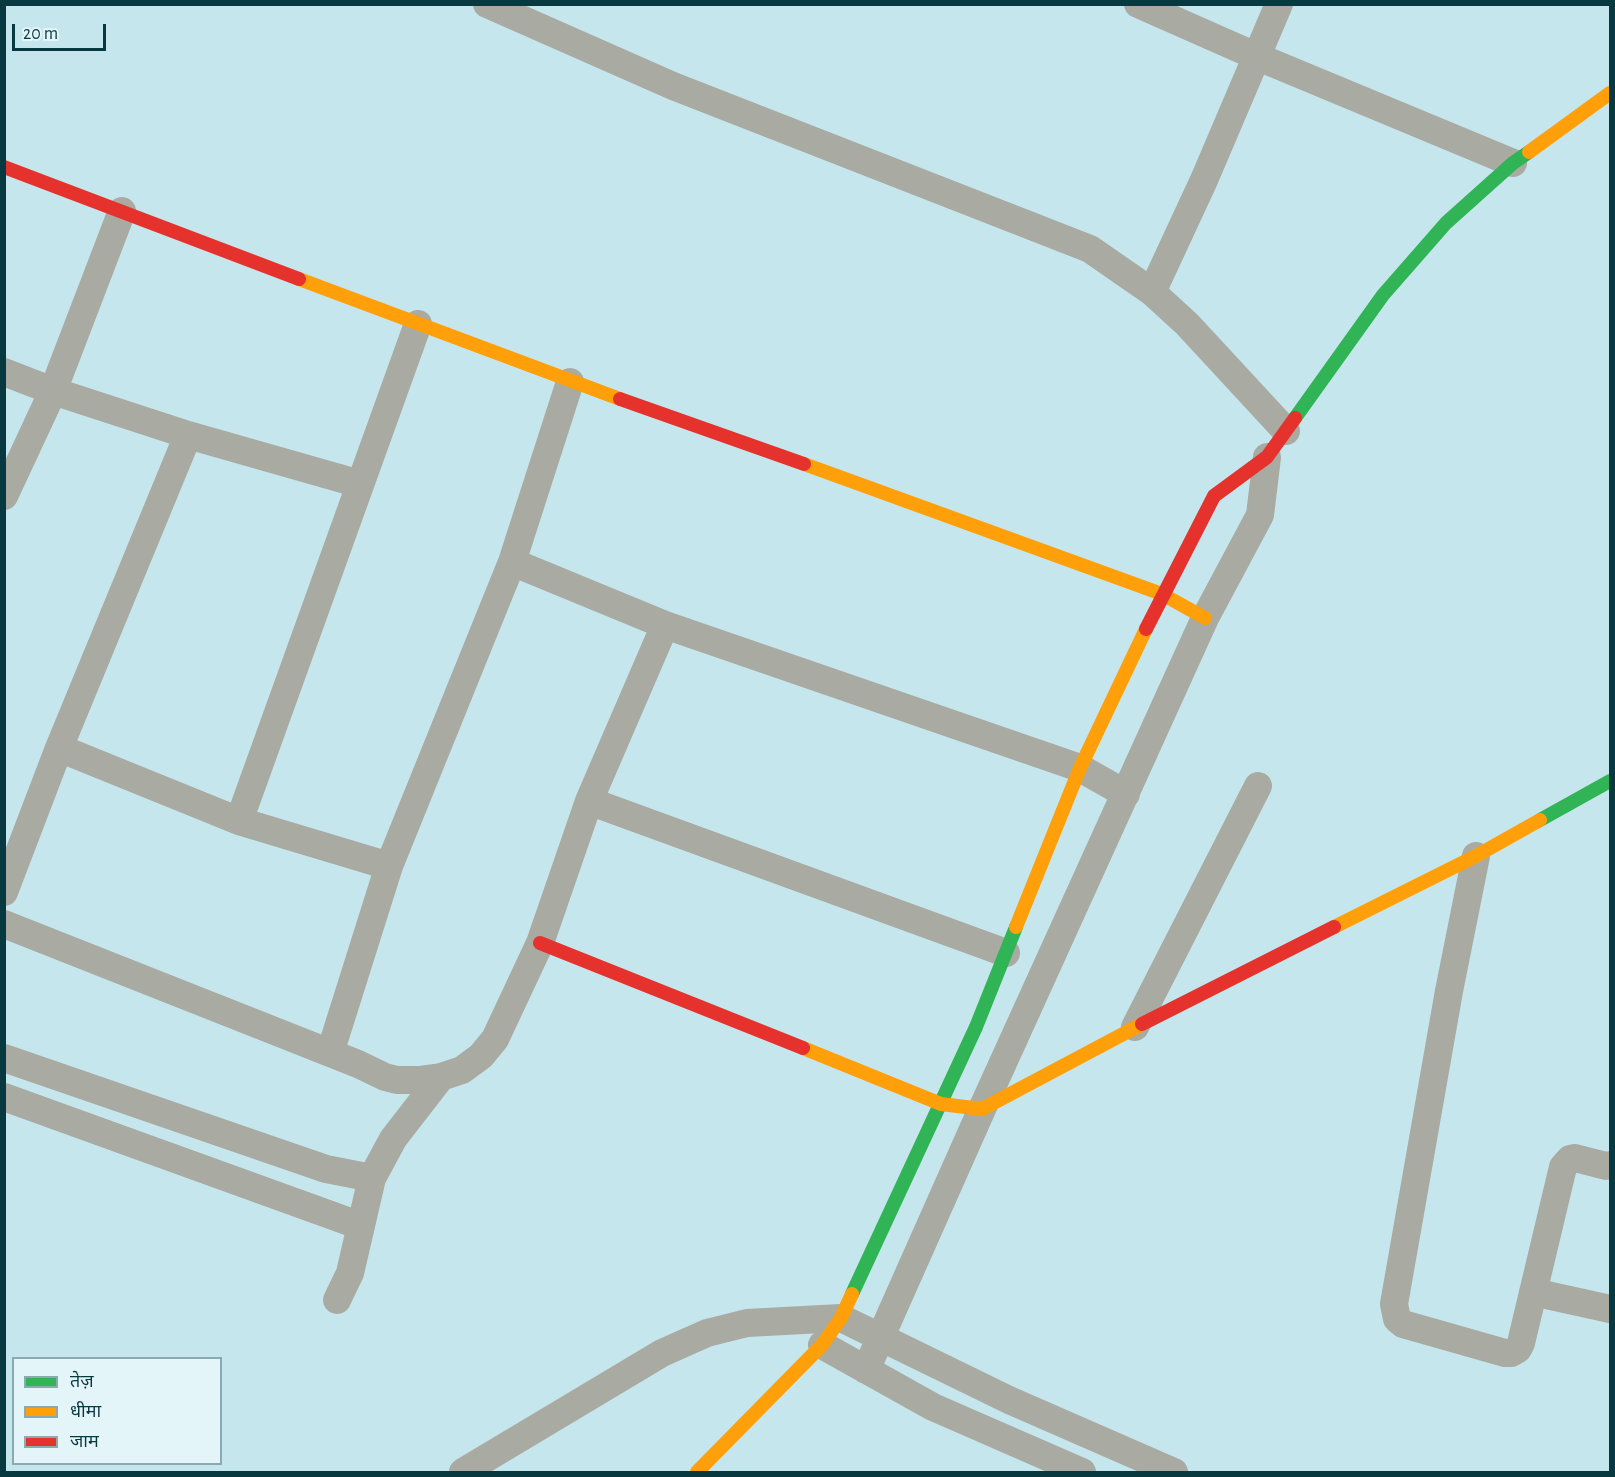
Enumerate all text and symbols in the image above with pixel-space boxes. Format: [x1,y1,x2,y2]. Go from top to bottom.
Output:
scale bar [15,12,110,50]
text: 20 m [23,25,58,43]
legend [12,1357,222,1465]
text: तेज़ [70,1373,94,1391]
text: धीमा [70,1403,101,1421]
text: जाम [70,1433,99,1451]

